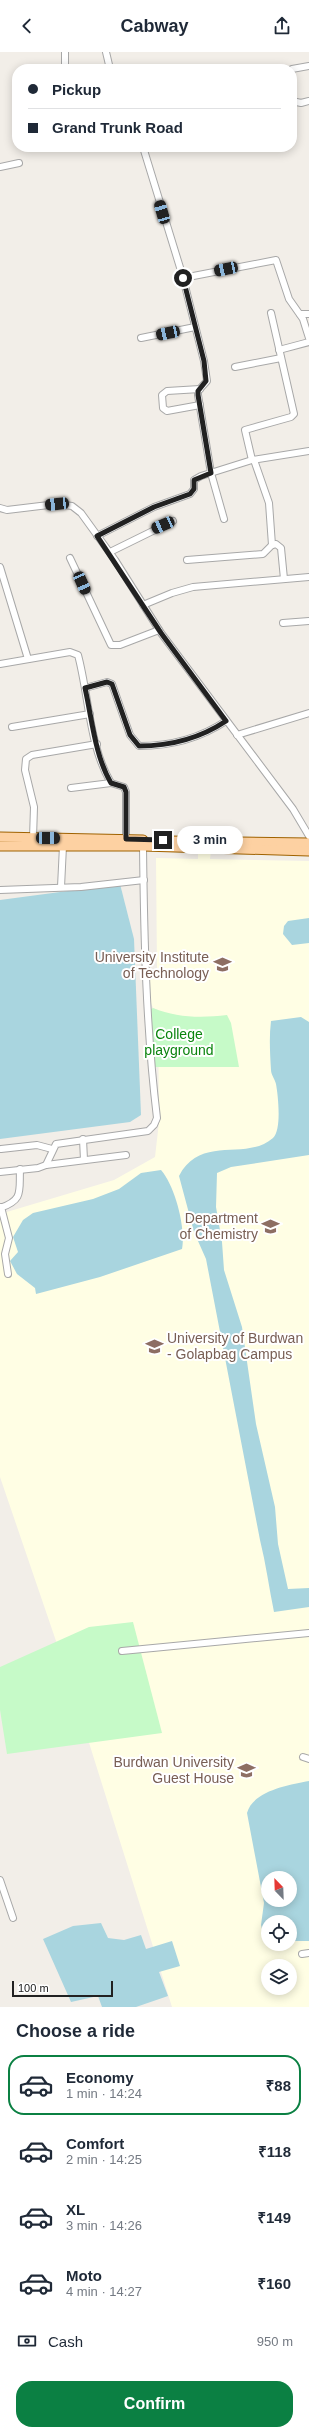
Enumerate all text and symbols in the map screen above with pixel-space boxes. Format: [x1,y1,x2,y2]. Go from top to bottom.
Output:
icon: back [16,15,38,37]
icon: share [271,15,293,37]
text: Cabway [120,16,189,36]
text: Pickup [52,81,101,98]
text: Grand Trunk Road [52,119,183,136]
car [153,199,171,225]
car [213,261,239,277]
route start [174,269,192,287]
car [155,325,181,341]
car [44,497,70,511]
car [150,515,176,535]
car [72,570,92,596]
callout: 3 min [177,826,243,854]
route end [154,831,172,849]
car [36,832,60,844]
text: 3 min [193,832,227,847]
place label: University Institute of Technology [95,949,209,981]
school or university icon: University Institute of Technology [212,955,232,975]
park label: College playground [144,1026,214,1058]
place label: Department of Chemistry [179,1210,258,1242]
school or university icon: Department of Chemistry [261,1216,281,1236]
place label: University of Burdwan - Golapbag Campus [167,1330,303,1362]
school or university icon: University of Burdwan - Golapbag Campus [144,1336,164,1356]
place label: Burdwan University Guest House [113,1754,234,1786]
school or university icon: Burdwan University Guest House [237,1760,257,1780]
north arrow [261,1871,297,1907]
map controls [261,1871,297,1995]
button: locate [261,1915,297,1951]
button: layers [261,1959,297,1995]
scale bar [12,1979,113,1998]
text: 100 m [18,1982,49,1994]
text: Choose a ride [16,2021,135,2041]
icon: car [18,2067,54,2103]
text: Economy [66,2069,134,2086]
text: ₹88 [266,2077,291,2094]
text: 1 min · 14:24 [66,2086,142,2101]
icon: car [18,2133,54,2169]
text: Comfort [66,2135,124,2152]
text: ₹118 [258,2143,291,2160]
text: 2 min · 14:25 [66,2152,142,2167]
icon: car [18,2199,54,2235]
text: XL [66,2201,85,2218]
text: ₹149 [257,2209,291,2226]
text: 3 min · 14:26 [66,2218,142,2233]
icon: car [18,2265,54,2301]
text: Moto [66,2267,102,2284]
text: ₹160 [257,2275,291,2292]
text: 4 min · 14:27 [66,2284,142,2299]
icon: cash [16,2330,38,2352]
text: Cash [48,2333,83,2350]
text: 950 m [257,2334,293,2349]
button: Confirm [16,2381,293,2427]

